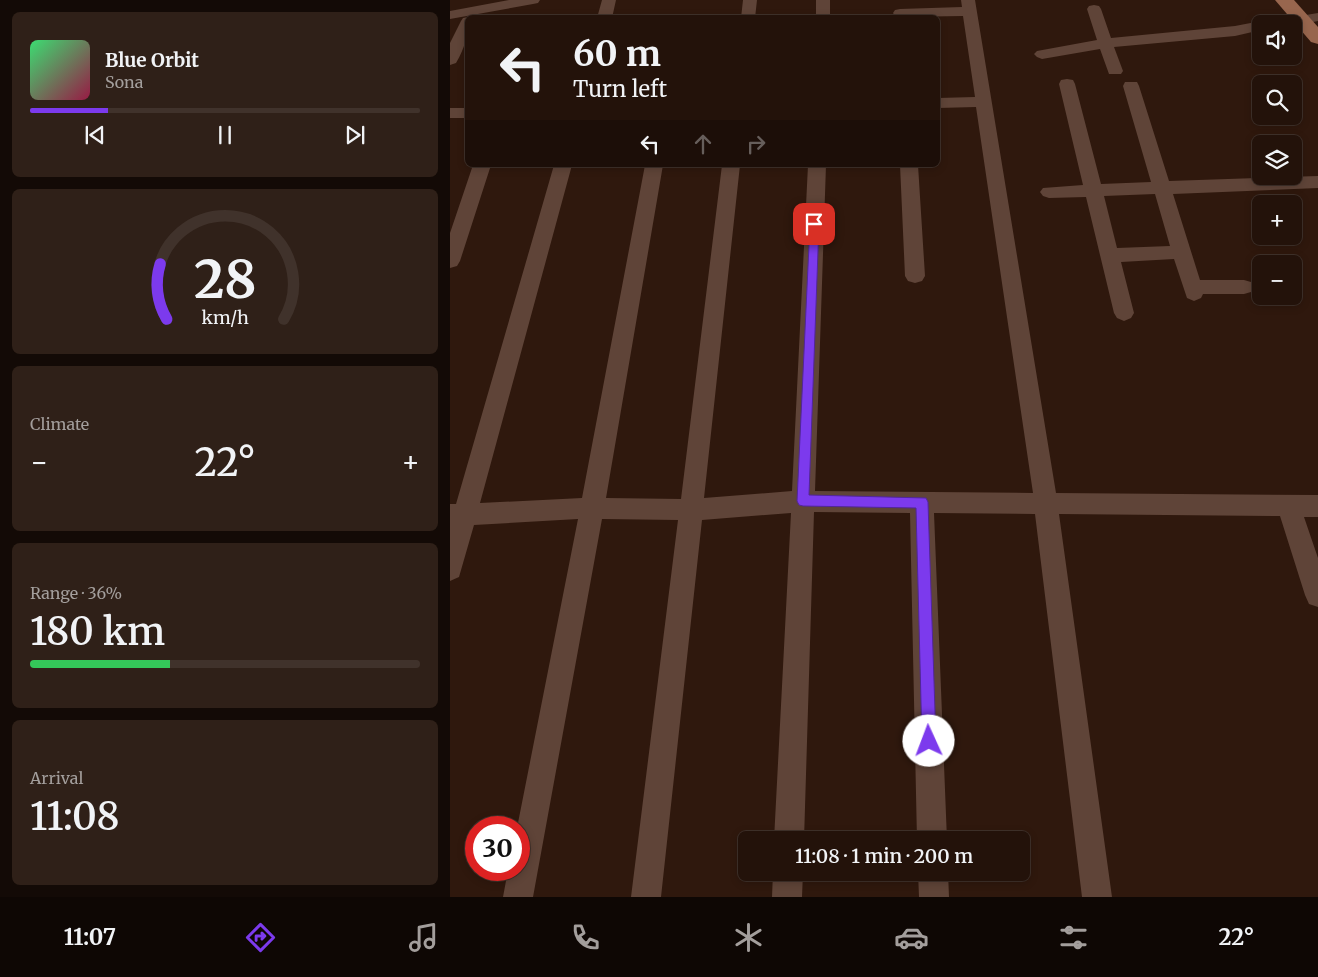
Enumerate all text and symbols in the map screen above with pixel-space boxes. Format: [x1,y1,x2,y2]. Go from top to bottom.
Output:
map controls [1252,15,1302,305]
button: sound [1252,15,1302,65]
text: 60 m [573,32,661,76]
icon: left [490,35,555,100]
text: Blue Orbit [105,48,199,72]
text: Sona [105,72,143,92]
text: Turn left [573,75,667,103]
button: search [1252,75,1302,125]
icon: previous [81,121,109,149]
icon: pause [211,121,239,149]
icon: next [341,121,369,149]
icon: left [636,130,664,158]
icon: ahead [689,130,717,158]
icon: right [742,130,770,158]
button: layers [1252,135,1302,185]
button: + [1252,195,1302,245]
pin [793,203,835,245]
icon: arrive [800,210,828,238]
text: 28 [194,247,256,312]
button: − [1252,255,1302,305]
text: km/h [201,306,249,329]
text: Climate [30,414,89,434]
text: 22° [194,439,256,486]
text: − [30,444,49,480]
text: + [401,444,420,480]
text: Range · 36% [30,583,122,603]
text: 180 km [30,608,165,655]
position arrow [902,714,954,766]
text: Arrival [30,768,83,788]
text: 11:08 [30,793,120,840]
speed limit sign: 30 [465,816,530,881]
text: 11:08 · 1 min · 200 m [795,844,973,868]
icon: directions [243,920,278,955]
icon: music [406,920,441,955]
icon: phone [568,920,603,955]
icon: climate [731,920,766,955]
icon: car [894,920,929,955]
icon: filters [1056,920,1091,955]
text: 11:07 [64,923,116,951]
text: 22° [1219,923,1254,951]

